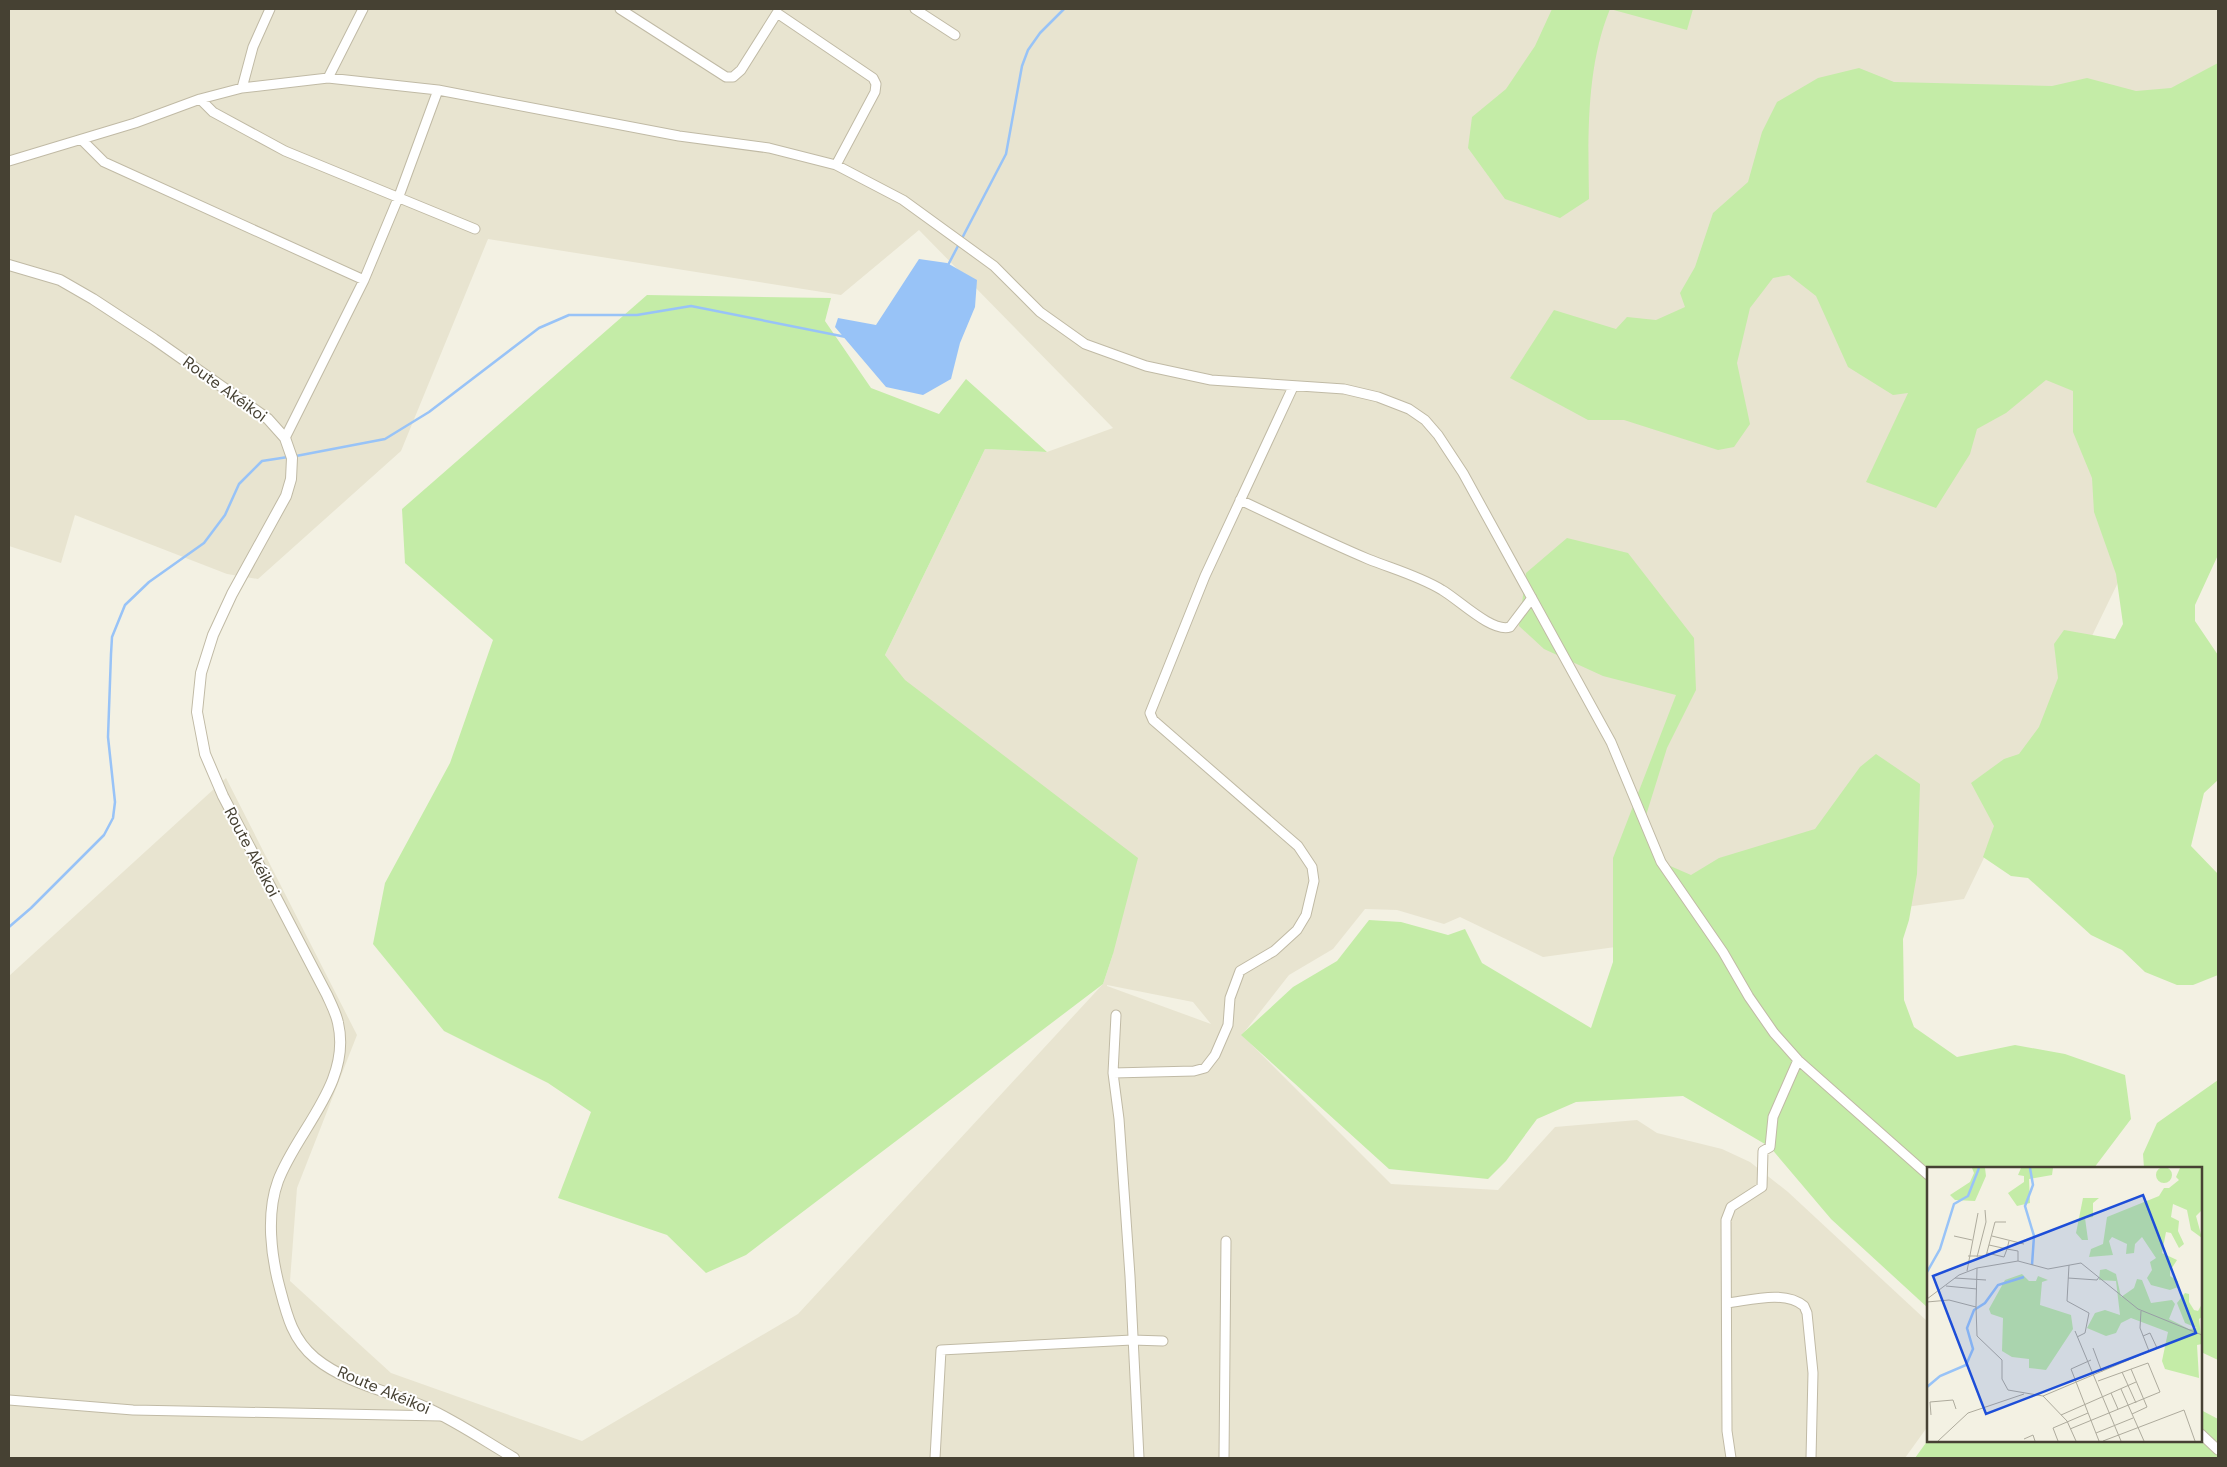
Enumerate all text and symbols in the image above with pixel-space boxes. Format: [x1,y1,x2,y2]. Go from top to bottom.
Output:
street label: Route Akéikoi [179,351,271,427]
street label: Route Akéikoi [220,803,284,901]
inset map [1927,1167,2202,1442]
street label: Route Akéikoi [334,1361,434,1419]

